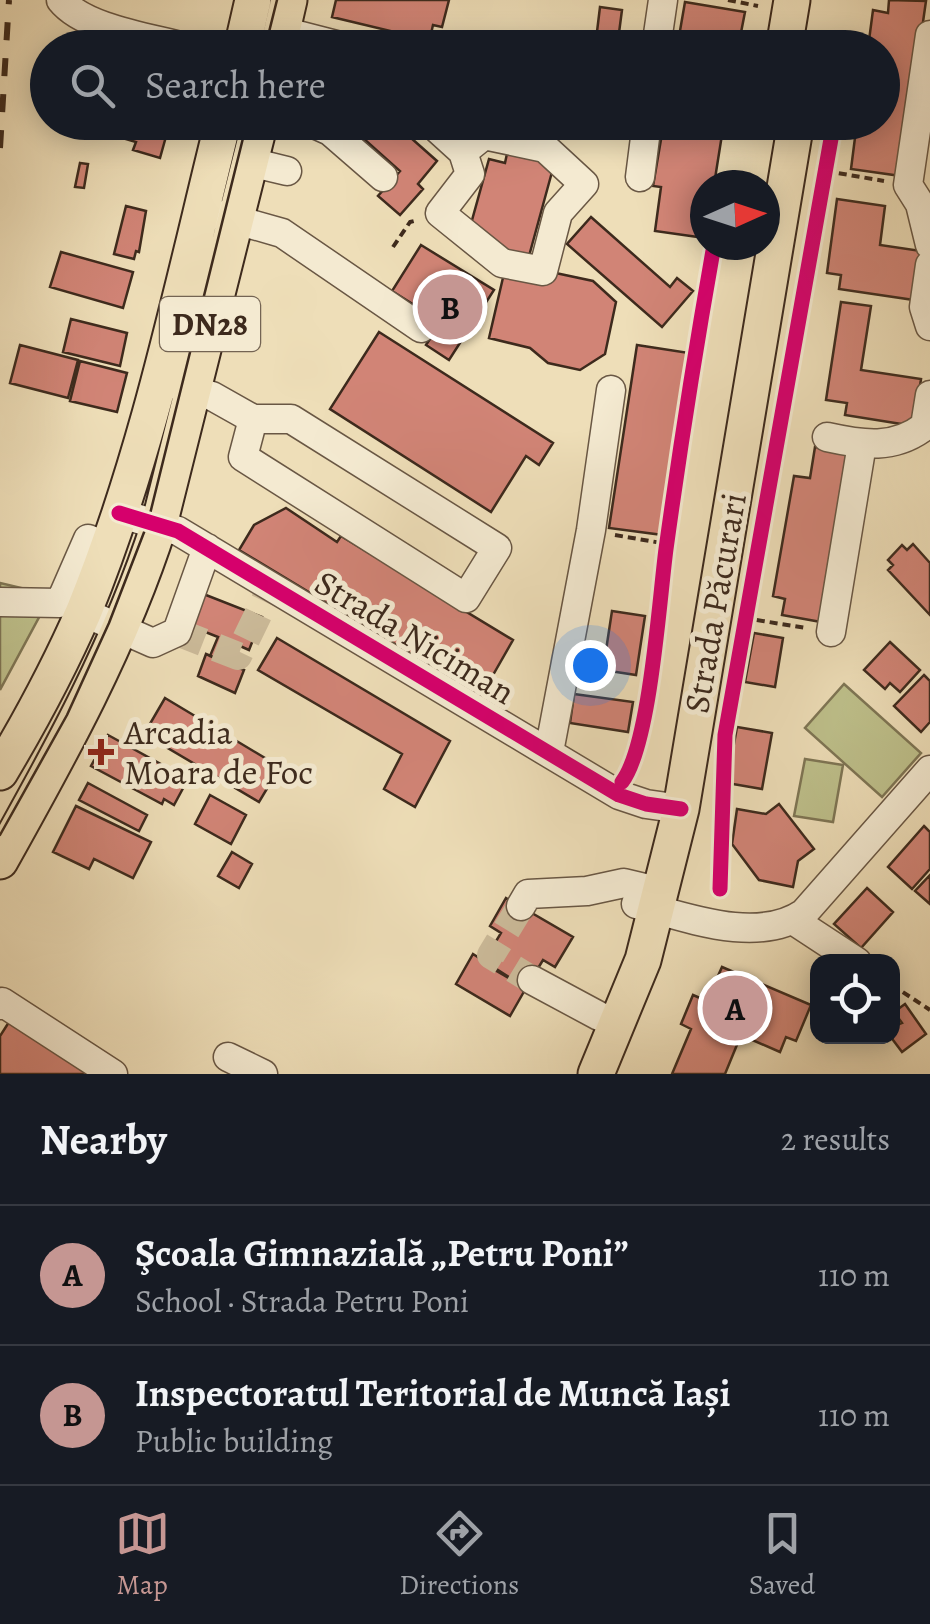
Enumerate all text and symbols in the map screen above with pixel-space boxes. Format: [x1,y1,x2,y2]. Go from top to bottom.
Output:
search box [30,30,900,140]
icon: search [65,58,120,113]
text: Search here [145,59,326,111]
north arrow [690,170,780,260]
pin: B [418,270,482,344]
road number: DN28 [160,297,260,351]
street label: Strada Păcurari [672,489,758,717]
street label: Strada Niciman [306,558,524,716]
your location [565,640,616,691]
place label: Arcadia Moara de Foc [123,708,313,796]
marker: Arcadia Moara de Foc [88,739,114,765]
map controls [810,954,900,1044]
button: locate [810,954,900,1044]
pin: A [702,970,768,1046]
text: Nearby [40,1111,167,1168]
text: 2 results [781,1117,890,1161]
text: Şcoala Gimnazială „Petru Poni” [135,1227,629,1279]
text: A [62,1253,83,1297]
text: 110 m [818,1253,890,1297]
text: School · Strada Petru Poni [135,1279,469,1323]
text: Inspectoratul Teritorial de Muncă Iași [135,1367,731,1419]
text: B [62,1393,83,1437]
text: 110 m [818,1393,890,1437]
text: Public building [135,1419,333,1463]
tab: Map [115,1506,170,1604]
tab: Directions [399,1506,519,1604]
tab: Saved [749,1506,815,1604]

